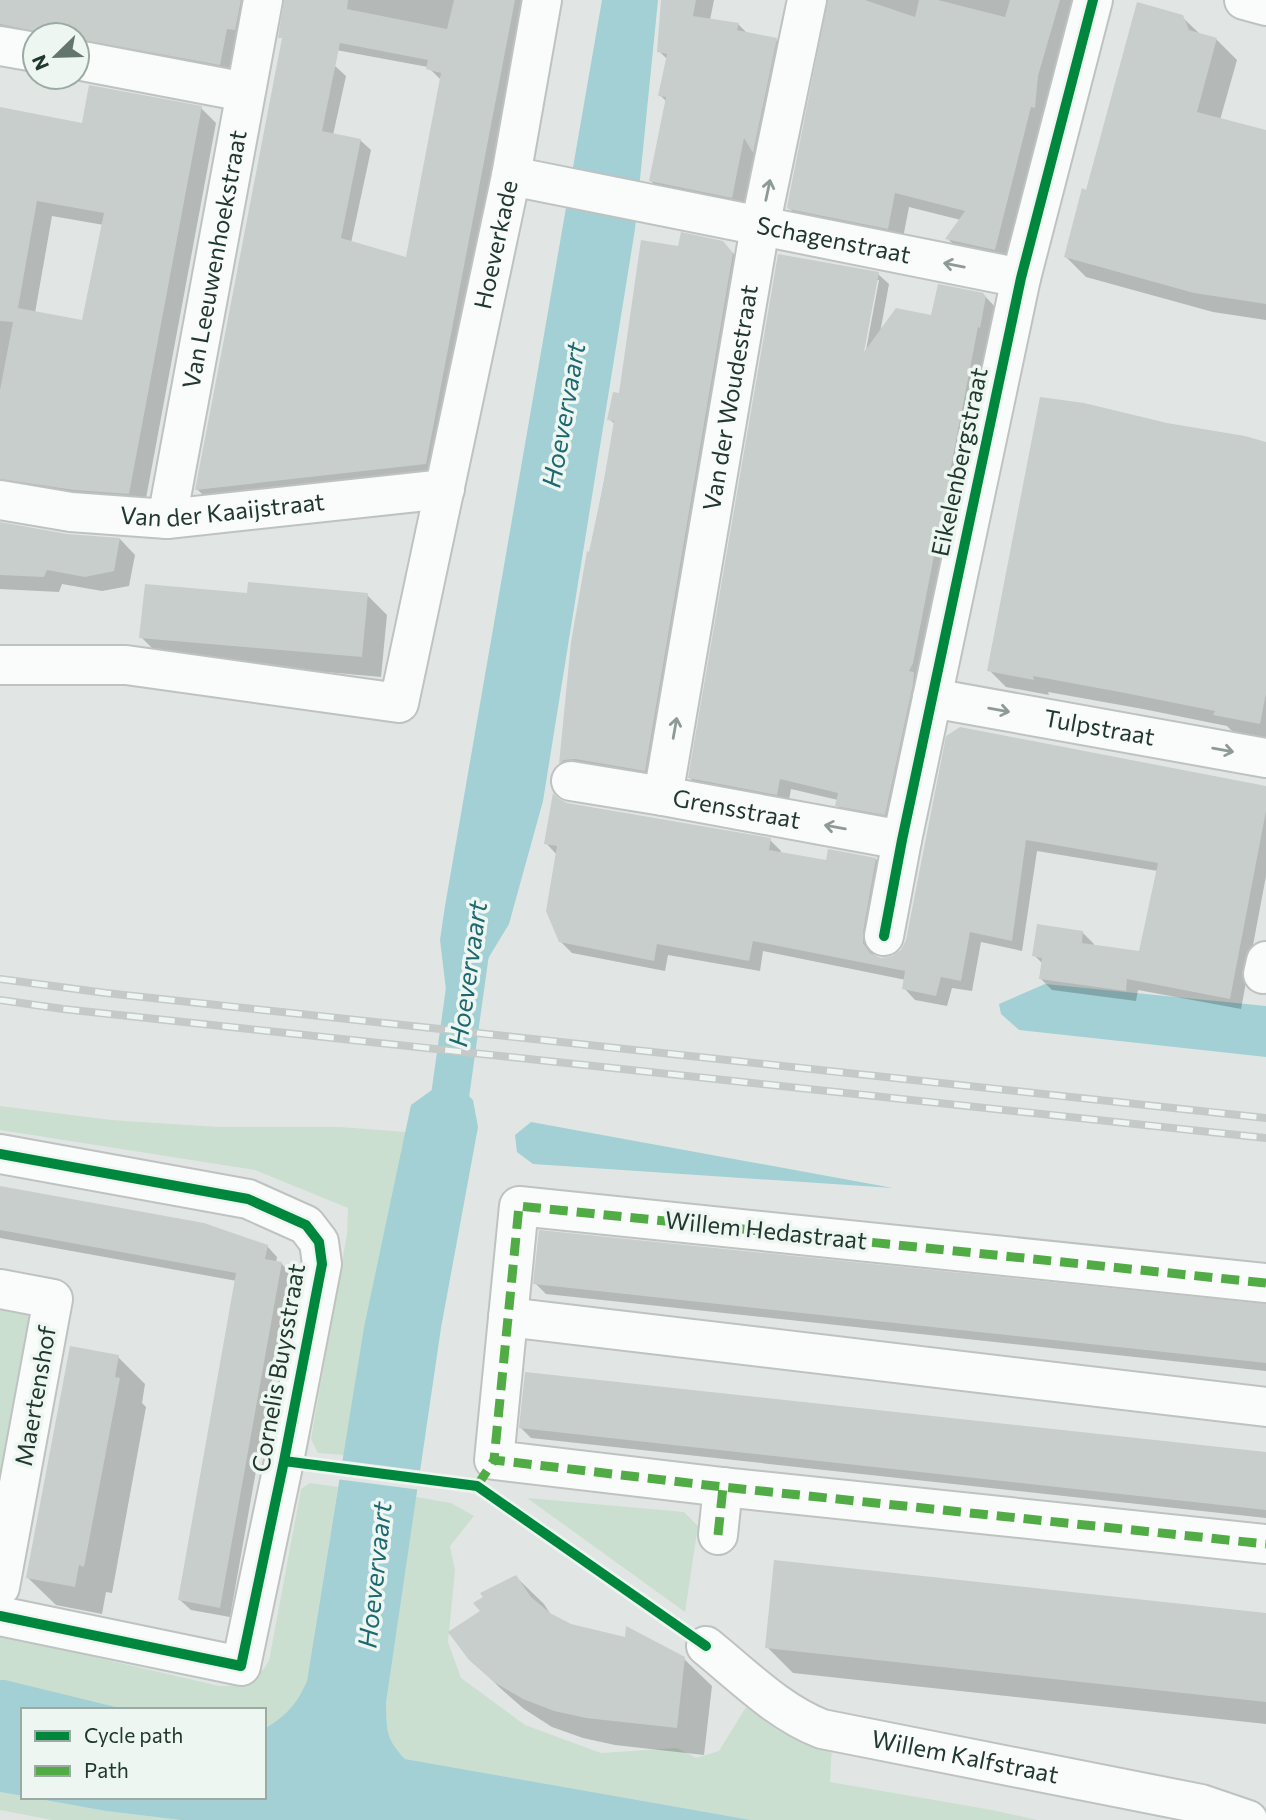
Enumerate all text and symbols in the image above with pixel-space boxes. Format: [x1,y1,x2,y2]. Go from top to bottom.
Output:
north arrow [21,21,91,91]
text: N [27,52,53,74]
street label: Van Leeuwenhoekstraat [175,127,252,391]
street label: Hoeverkade [467,177,523,312]
one-way arrow [762,180,775,202]
street label: Schagenstraat [754,209,914,269]
one-way arrow [943,258,966,272]
street label: Van der Woudestraat [696,282,763,513]
water label: Hoevervaart [535,338,591,490]
street label: Eikelenbergstraat [924,364,993,559]
street label: Van der Kaaijstraat [119,486,326,532]
street label: Tulpstraat [1042,702,1157,751]
one-way arrow [987,704,1010,717]
one-way arrow [669,718,682,740]
one-way arrow [1211,744,1234,757]
street label: Grensstraat [671,782,803,834]
one-way arrow [824,820,847,834]
water label: Hoevervaart [441,898,492,1049]
street label: Willem Hedastraat [664,1204,869,1255]
street label: Cornelis Buysstraat [245,1261,310,1474]
street label: Maertenshof [8,1323,61,1468]
water label: Hoevervaart [350,1499,397,1650]
legend [21,1708,266,1799]
text: Cycle path [84,1722,183,1747]
street label: Willem Kalfstraat [869,1723,1061,1789]
text: Path [84,1757,129,1782]

